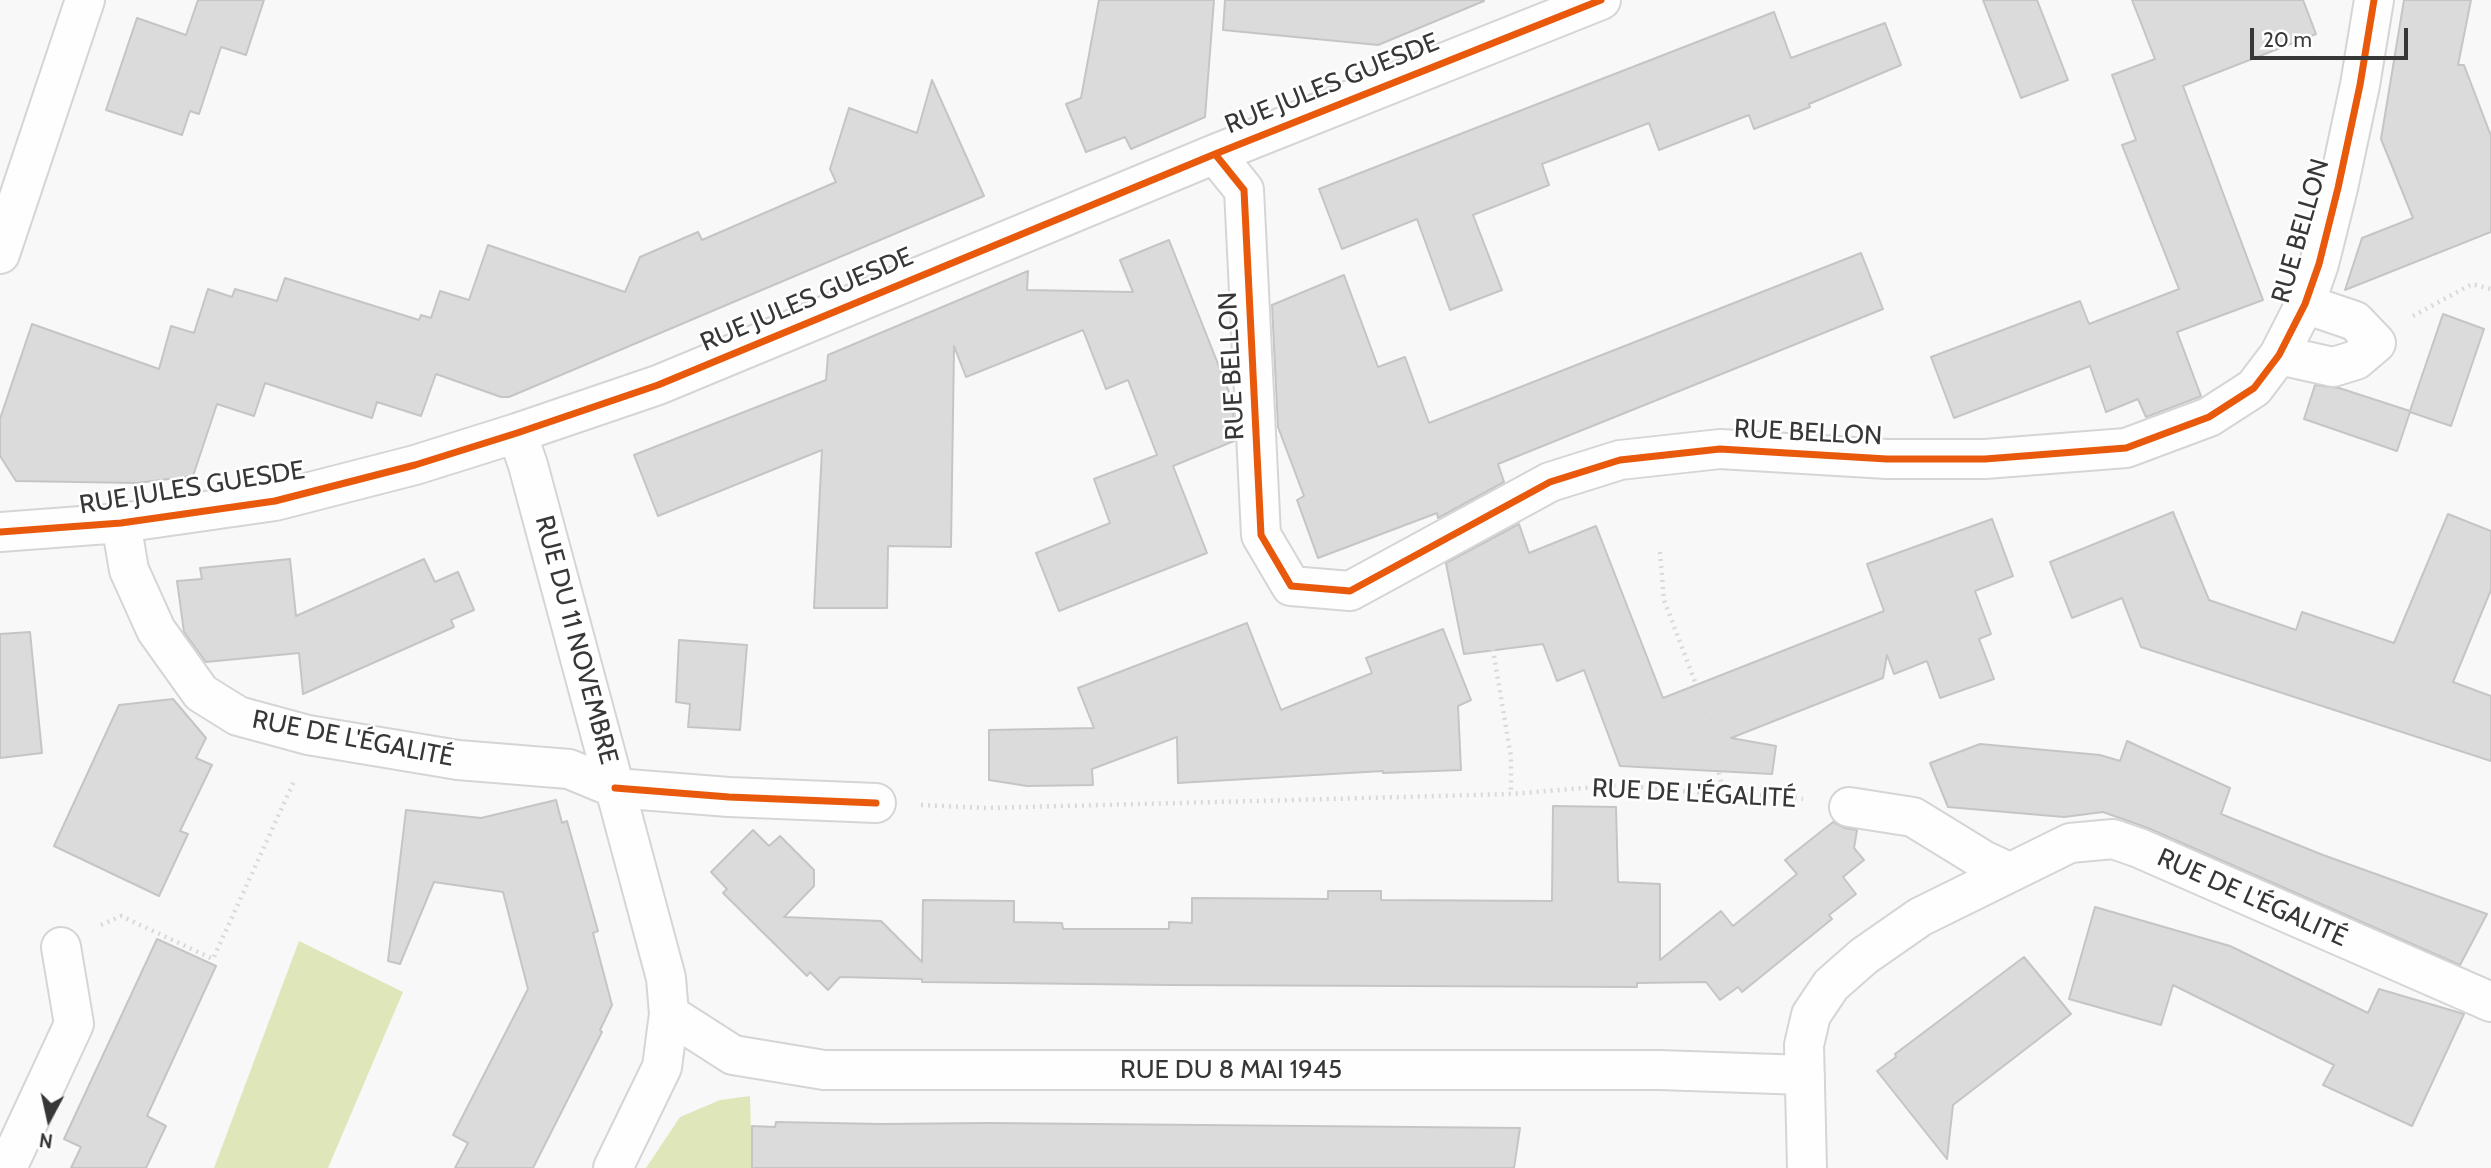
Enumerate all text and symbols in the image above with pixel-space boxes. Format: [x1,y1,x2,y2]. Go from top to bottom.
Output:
scale bar [2253,14,2410,58]
street label: RUE JULES GUESDE [1221,27,1443,141]
text: 20 m [2263,27,2312,52]
street label: RUE BELLON [2266,155,2336,307]
street label: RUE JULES GUESDE [696,241,918,359]
street label: RUE BELLON [1213,291,1251,441]
street label: RUE BELLON [1733,414,1883,452]
street label: RUE JULES GUESDE [77,455,307,521]
street label: RUE DU 11 NOVEMBRE [528,512,624,768]
street label: RUE DE L'ÉGALITÉ [250,704,456,774]
street label: RUE DE L'ÉGALITÉ [1591,773,1797,815]
street label: RUE DE L'ÉGALITÉ [2152,842,2352,954]
street label: RUE DU 8 MAI 1945 [1120,1054,1342,1086]
north arrow [14,1084,84,1154]
text: N [38,1128,54,1153]

